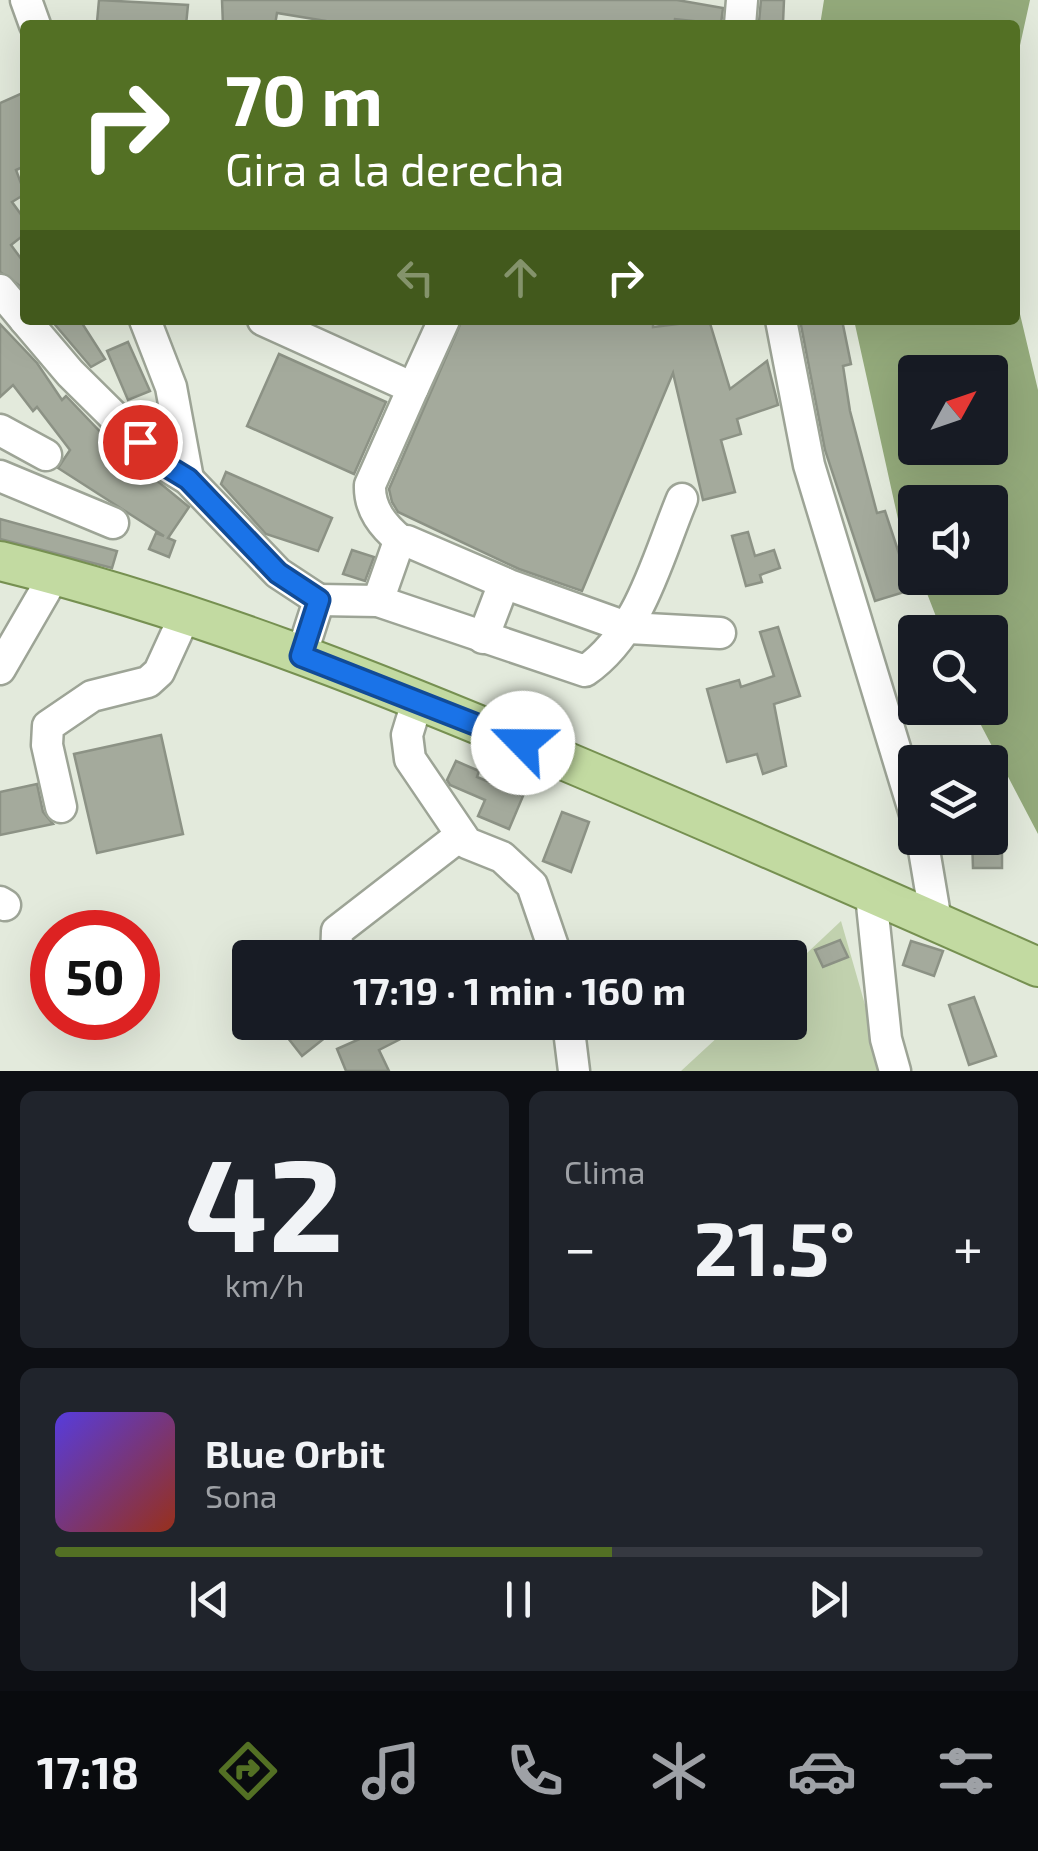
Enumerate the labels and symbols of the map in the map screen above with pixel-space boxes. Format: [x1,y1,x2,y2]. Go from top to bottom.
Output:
north arrow [898,355,1008,465]
pin [98,400,183,485]
position arrow [471,691,575,795]
speed limit sign: 50 [30,910,160,1040]

